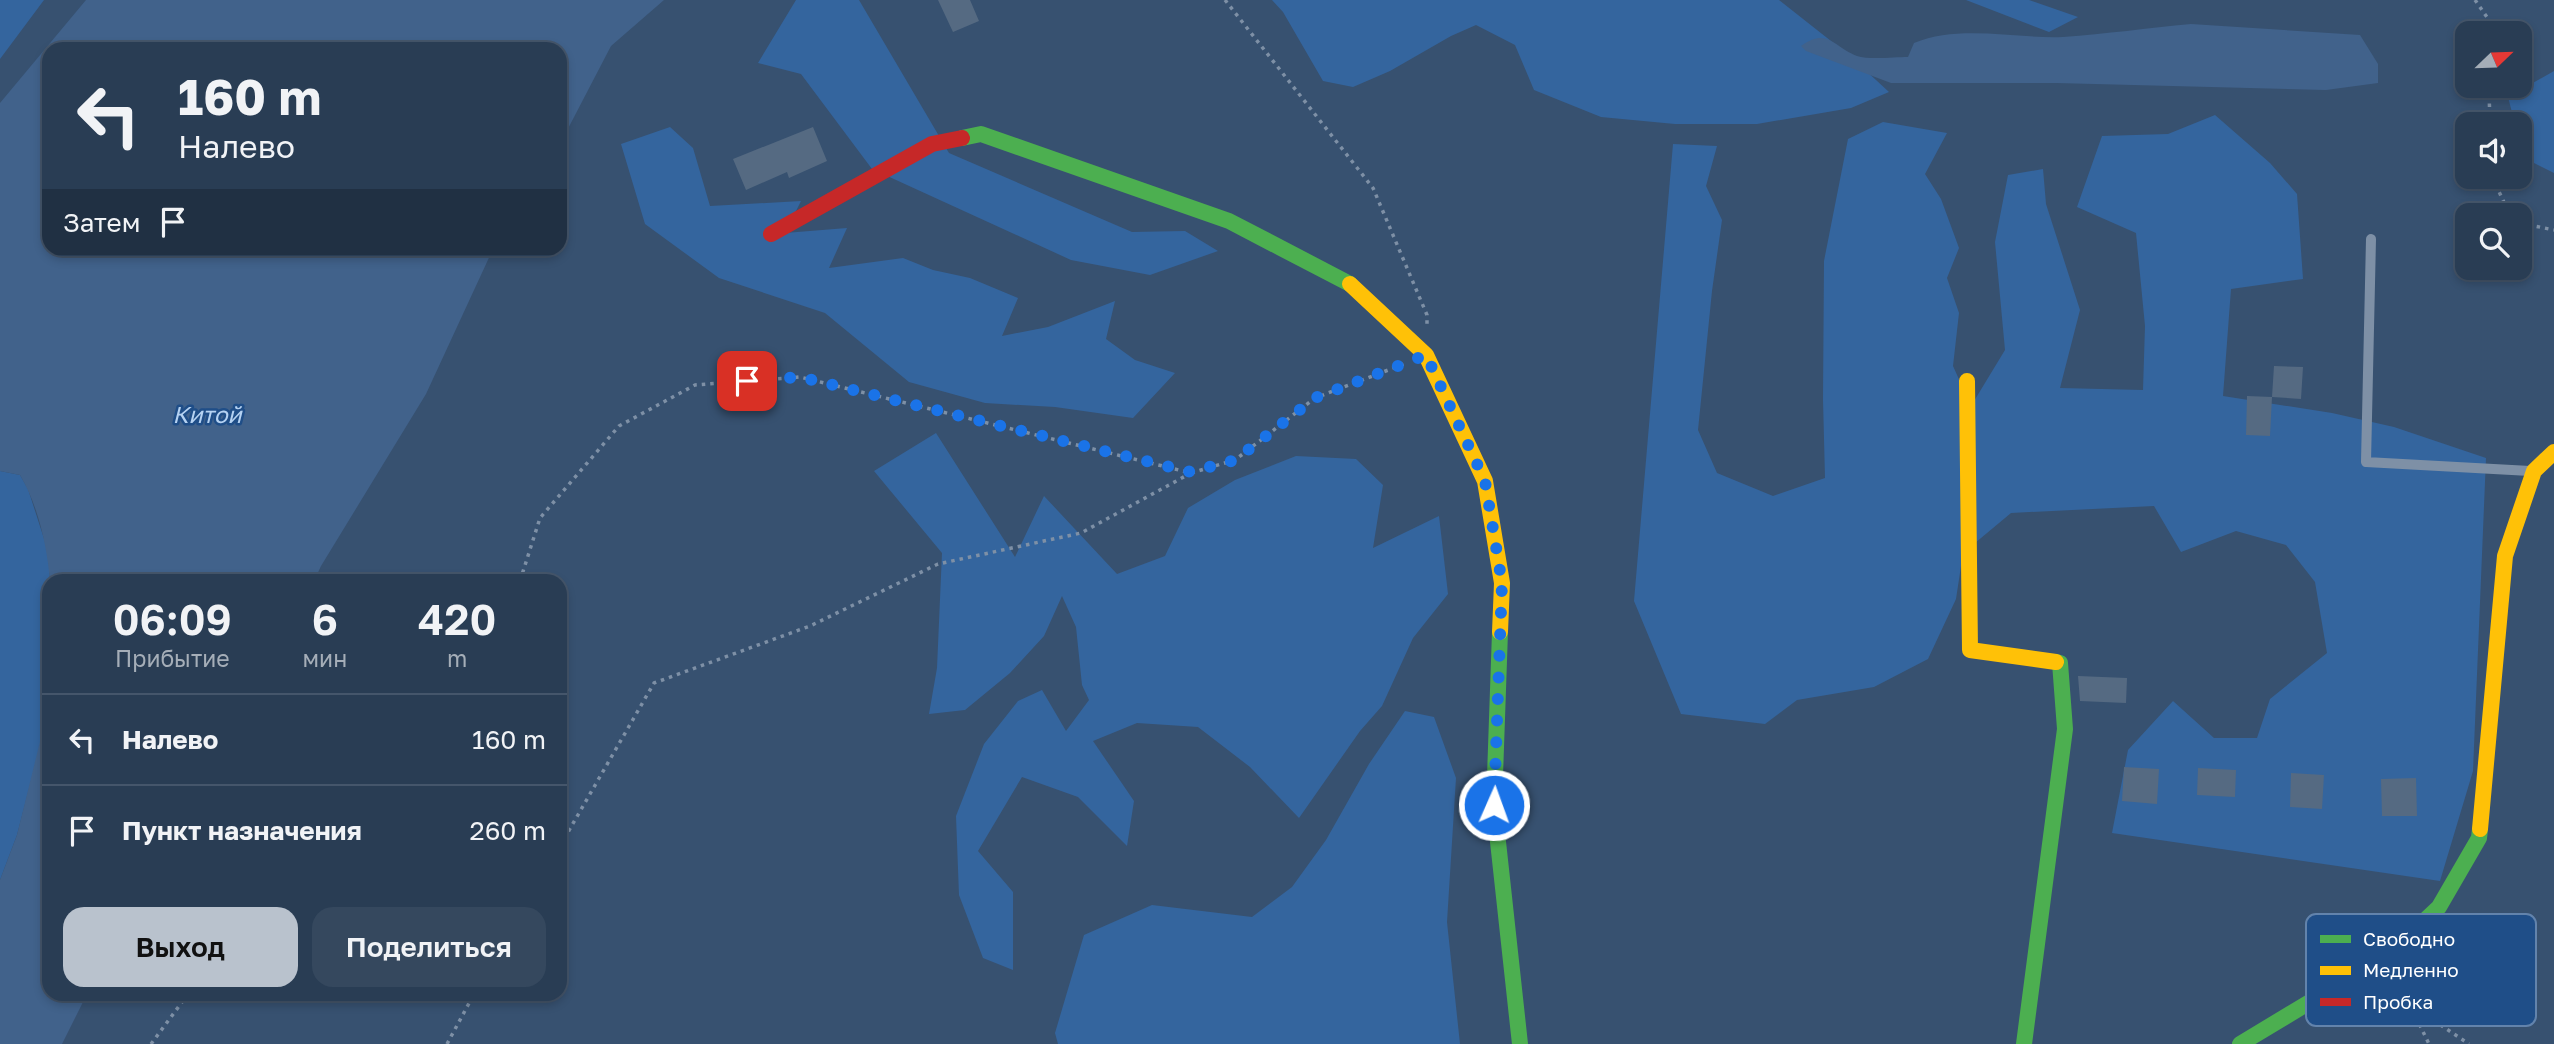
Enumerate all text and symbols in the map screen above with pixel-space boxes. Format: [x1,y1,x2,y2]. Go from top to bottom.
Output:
north arrow [2455,21,2532,98]
map controls [2455,21,2532,280]
text: 160 m [178,67,321,126]
icon: left [63,70,154,161]
button: sound [2455,112,2532,189]
text: Налево [178,127,295,165]
icon: arrive [154,203,192,241]
button: search [2455,203,2532,280]
text: Затем [63,207,140,238]
pin [717,351,777,411]
icon: arrive [728,362,766,400]
water label: Китой [172,400,243,428]
text: 06:09 [113,594,232,644]
text: 6 [312,594,338,644]
text: 420 [418,594,496,644]
text: Прибытие [115,644,230,672]
text: мин [303,644,347,672]
text: m [447,644,467,672]
icon: left [63,721,101,759]
text: Налево [122,724,218,755]
text: 160 m [472,724,546,755]
position arrow [1457,768,1531,842]
icon: arrive [63,812,101,850]
text: Пункт назначения [122,815,362,846]
text: 260 m [470,815,546,846]
button: Выход [63,907,298,987]
button: Поделиться [312,907,546,987]
legend [2306,914,2536,1026]
text: Свободно [2363,927,2455,950]
text: Медленно [2363,958,2459,981]
text: Пробка [2363,990,2433,1013]

